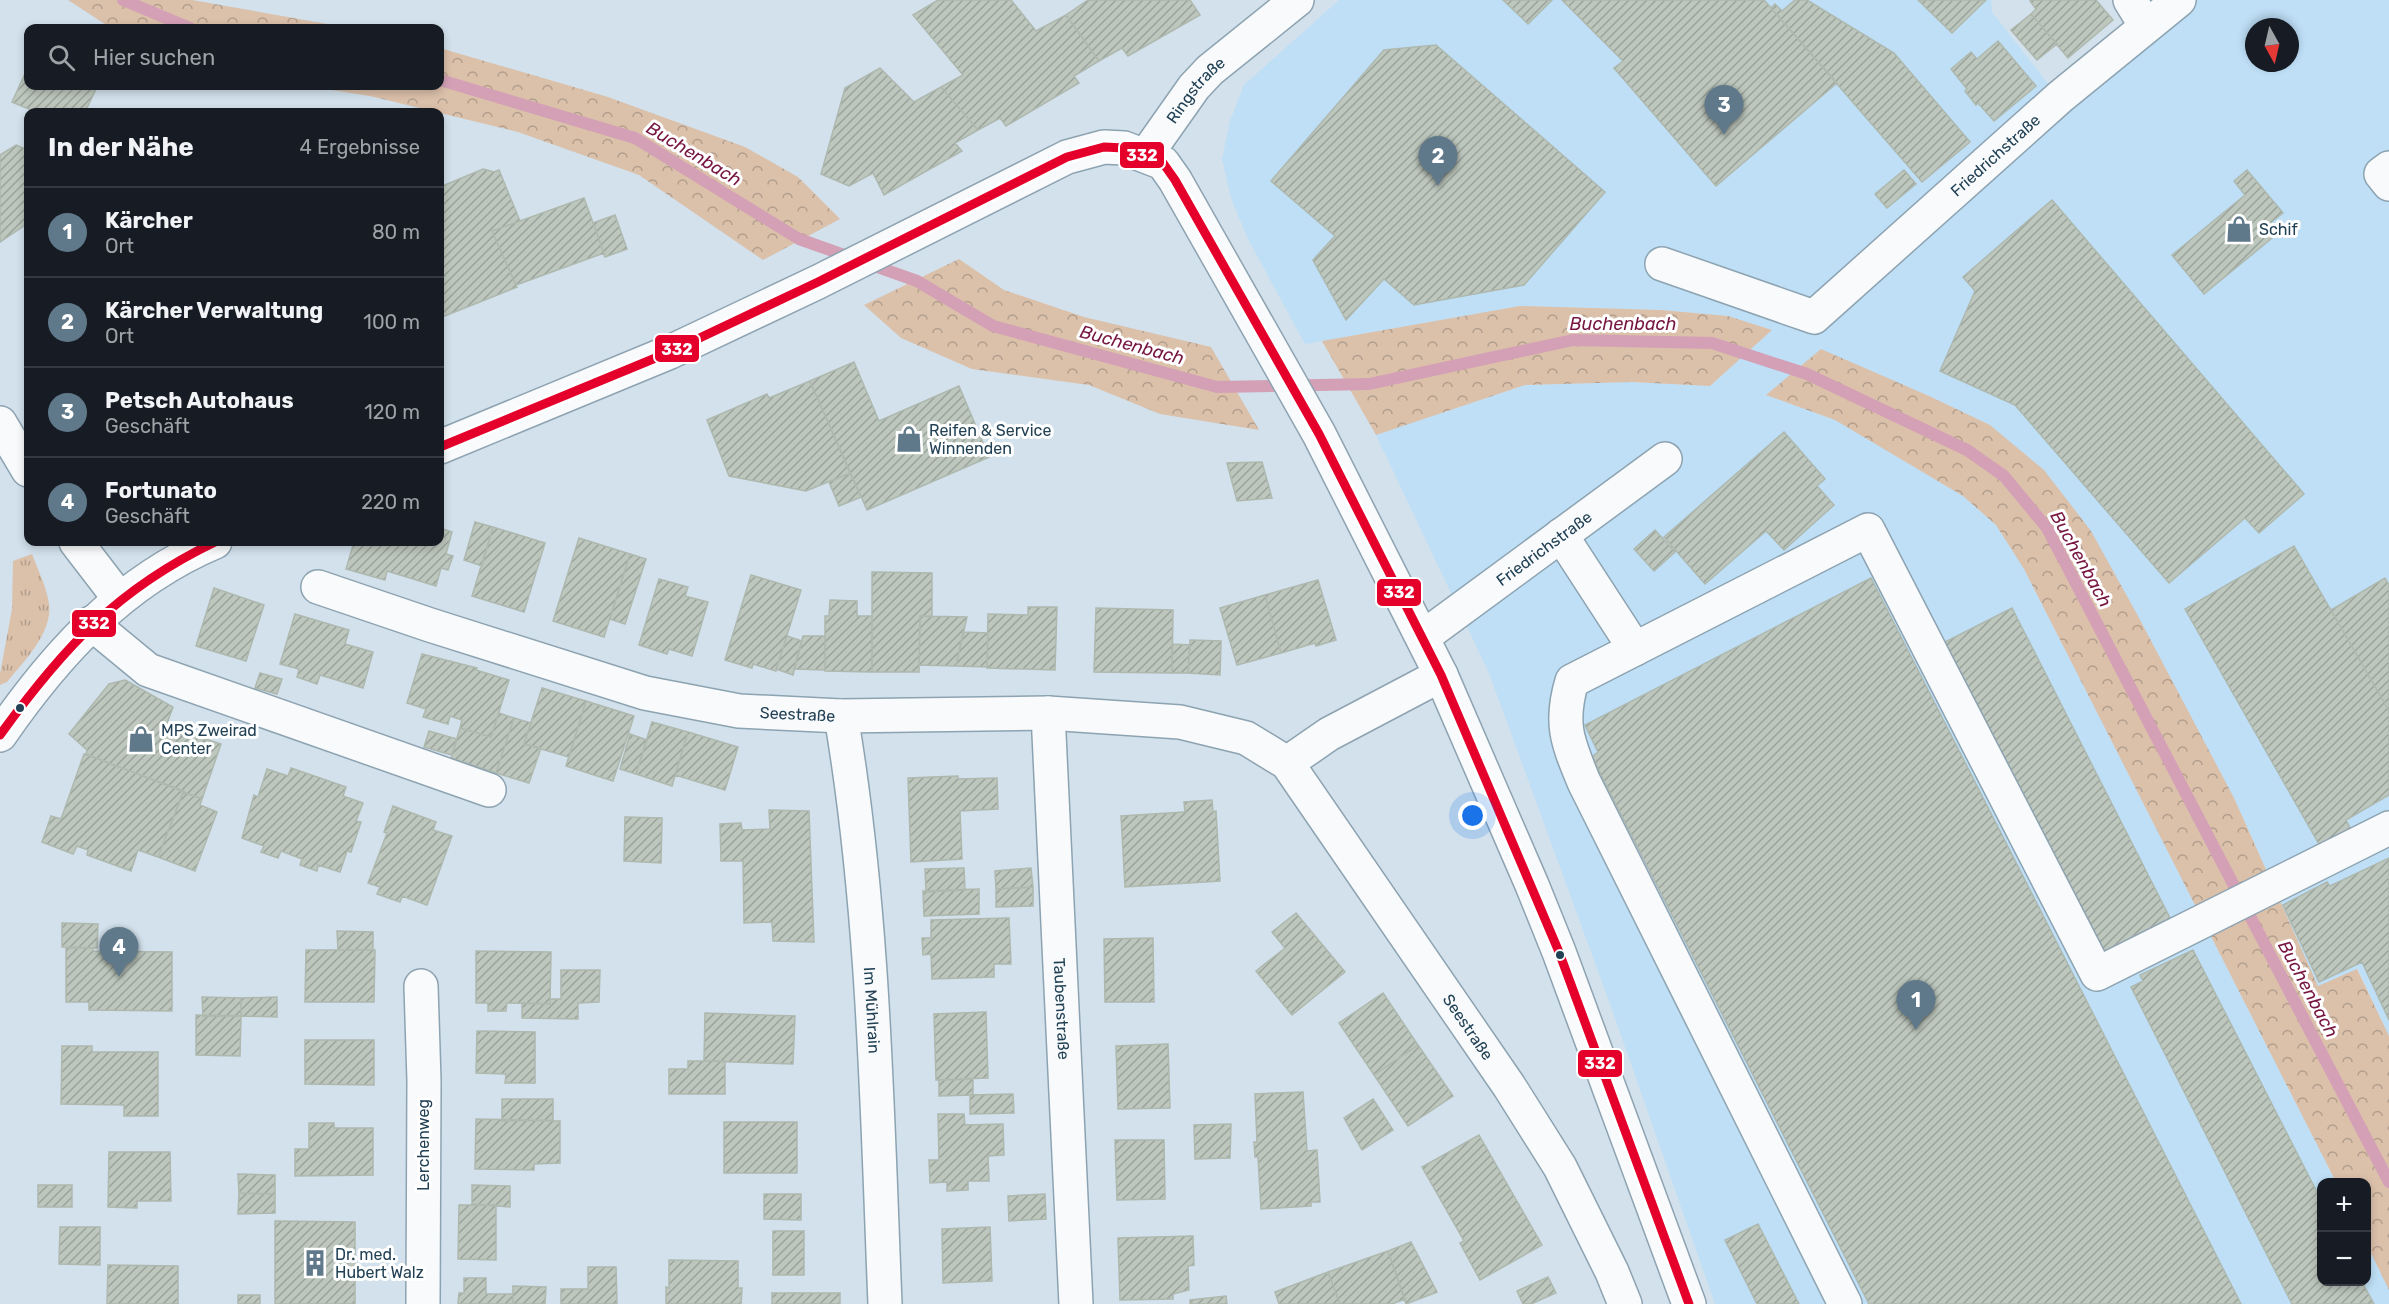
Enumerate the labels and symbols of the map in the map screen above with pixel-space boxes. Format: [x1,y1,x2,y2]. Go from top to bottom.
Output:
north arrow [2245,18,2299,72]
street label: Ringstraße [1162,53,1228,127]
pin: 3 [1704,86,1744,135]
street label: Friedrichstraße [1946,110,2044,200]
water label: Buchenbach [643,117,746,191]
pin: 2 [1418,136,1458,186]
line badge: 332 [1119,141,1165,169]
text: 332 [1126,146,1158,165]
shop icon: Schif [2224,214,2254,244]
place label: Schif [2259,220,2298,239]
water label: Buchenbach [1570,313,1676,335]
water label: Buchenbach [1078,321,1187,369]
line badge: 332 [654,334,700,363]
text: 332 [661,340,693,359]
place label: Reifen & Service Winnenden [929,421,1051,458]
shop icon: Reifen & Service Winnenden [894,424,924,454]
street label: Friedrichstraße [1492,507,1595,589]
water label: Buchenbach [2045,507,2117,611]
line badge: 332 [1376,578,1422,607]
text: 332 [1383,583,1415,602]
line badge: 332 [71,609,117,638]
text: 332 [78,614,110,633]
unlabelled marker [14,702,26,714]
street label: Seestraße [759,703,836,725]
place label: MPS Zweirad Center [161,721,257,758]
shop icon: MPS Zweirad Center [126,724,156,754]
your location [1458,801,1487,830]
pin: 4 [100,928,138,977]
water label: Buchenbach [2273,937,2343,1041]
unlabelled marker [1554,949,1566,961]
street label: Taubenstraße [1050,957,1074,1060]
street label: Im Mühlrain [860,966,884,1054]
pin: 1 [1896,980,1936,1030]
street label: Seestraße [1439,990,1498,1063]
line badge: 332 [1577,1049,1623,1078]
text: 332 [1584,1054,1616,1073]
street label: Lerchenweg [414,1099,433,1191]
place label: Dr. med. Hubert Walz [335,1245,424,1282]
building icon: Dr. med. Hubert Walz [300,1248,330,1278]

